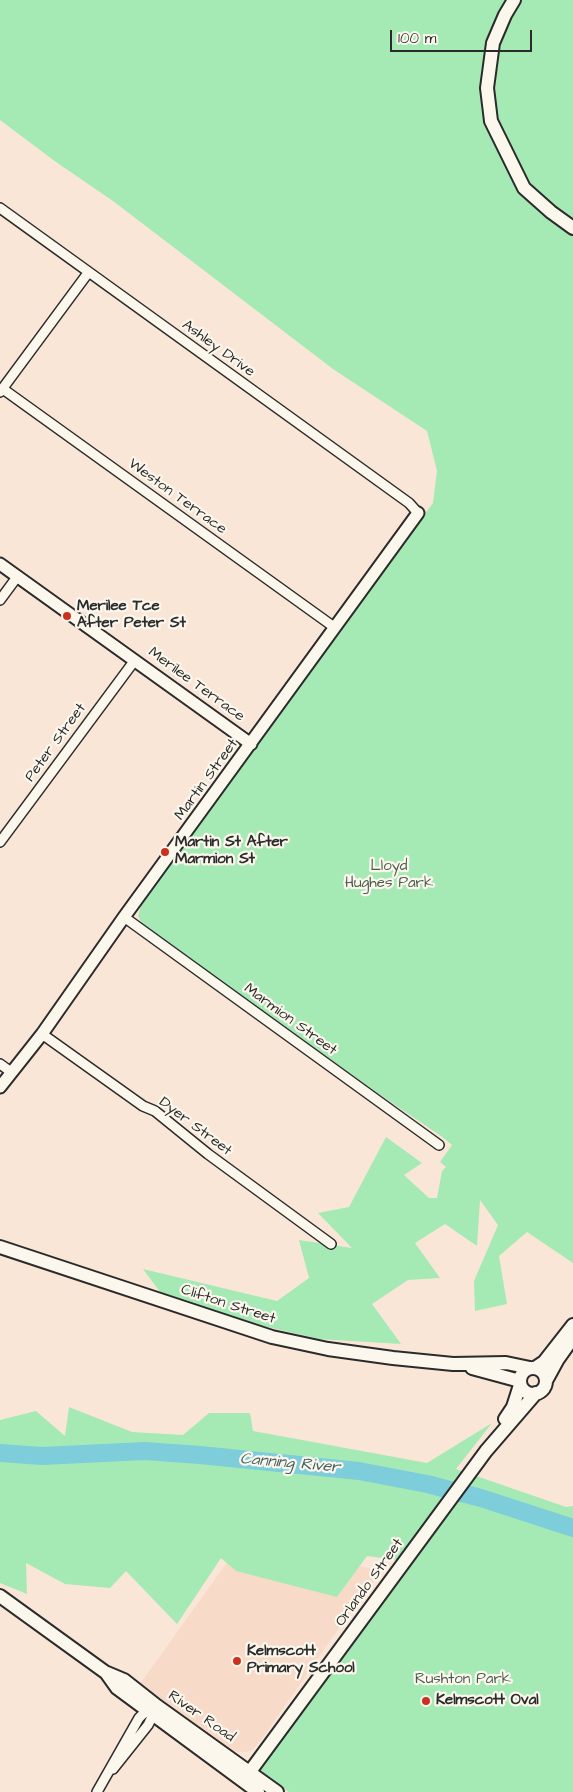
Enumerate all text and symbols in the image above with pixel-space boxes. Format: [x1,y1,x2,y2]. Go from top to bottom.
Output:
scale bar [393,20,536,52]
text: 100 m [398,28,437,49]
street label: Ashley Drive [178,317,258,381]
street label: Weston Terrace [124,455,230,539]
place label: Merilee Tce After Peter St [77,598,186,633]
marker: Merilee Tce After Peter St [61,610,73,622]
street label: Merilee Terrace [144,644,248,726]
street label: Peter Street [22,700,90,786]
street label: Martin Street [171,736,243,824]
place label: Martin St After Marmion St [175,834,288,869]
marker: Martin St After Marmion St [159,846,171,858]
park label: Lloyd Hughes Park [345,858,433,893]
street label: Marmion Street [240,980,340,1060]
street label: Dyer Street [155,1094,235,1160]
street label: Clifton Street [178,1281,278,1329]
water label: Canning River [239,1450,341,1478]
street label: Orlando Street [332,1536,408,1630]
place label: Kelmscott Primary School [247,1643,355,1678]
marker: Kelmscott Primary School [231,1655,243,1667]
park label: Rushton Park [415,1671,511,1689]
street label: River Road [164,1687,238,1747]
place label: Kelmscott Oval [436,1692,539,1710]
marker: Kelmscott Oval [420,1695,432,1707]

